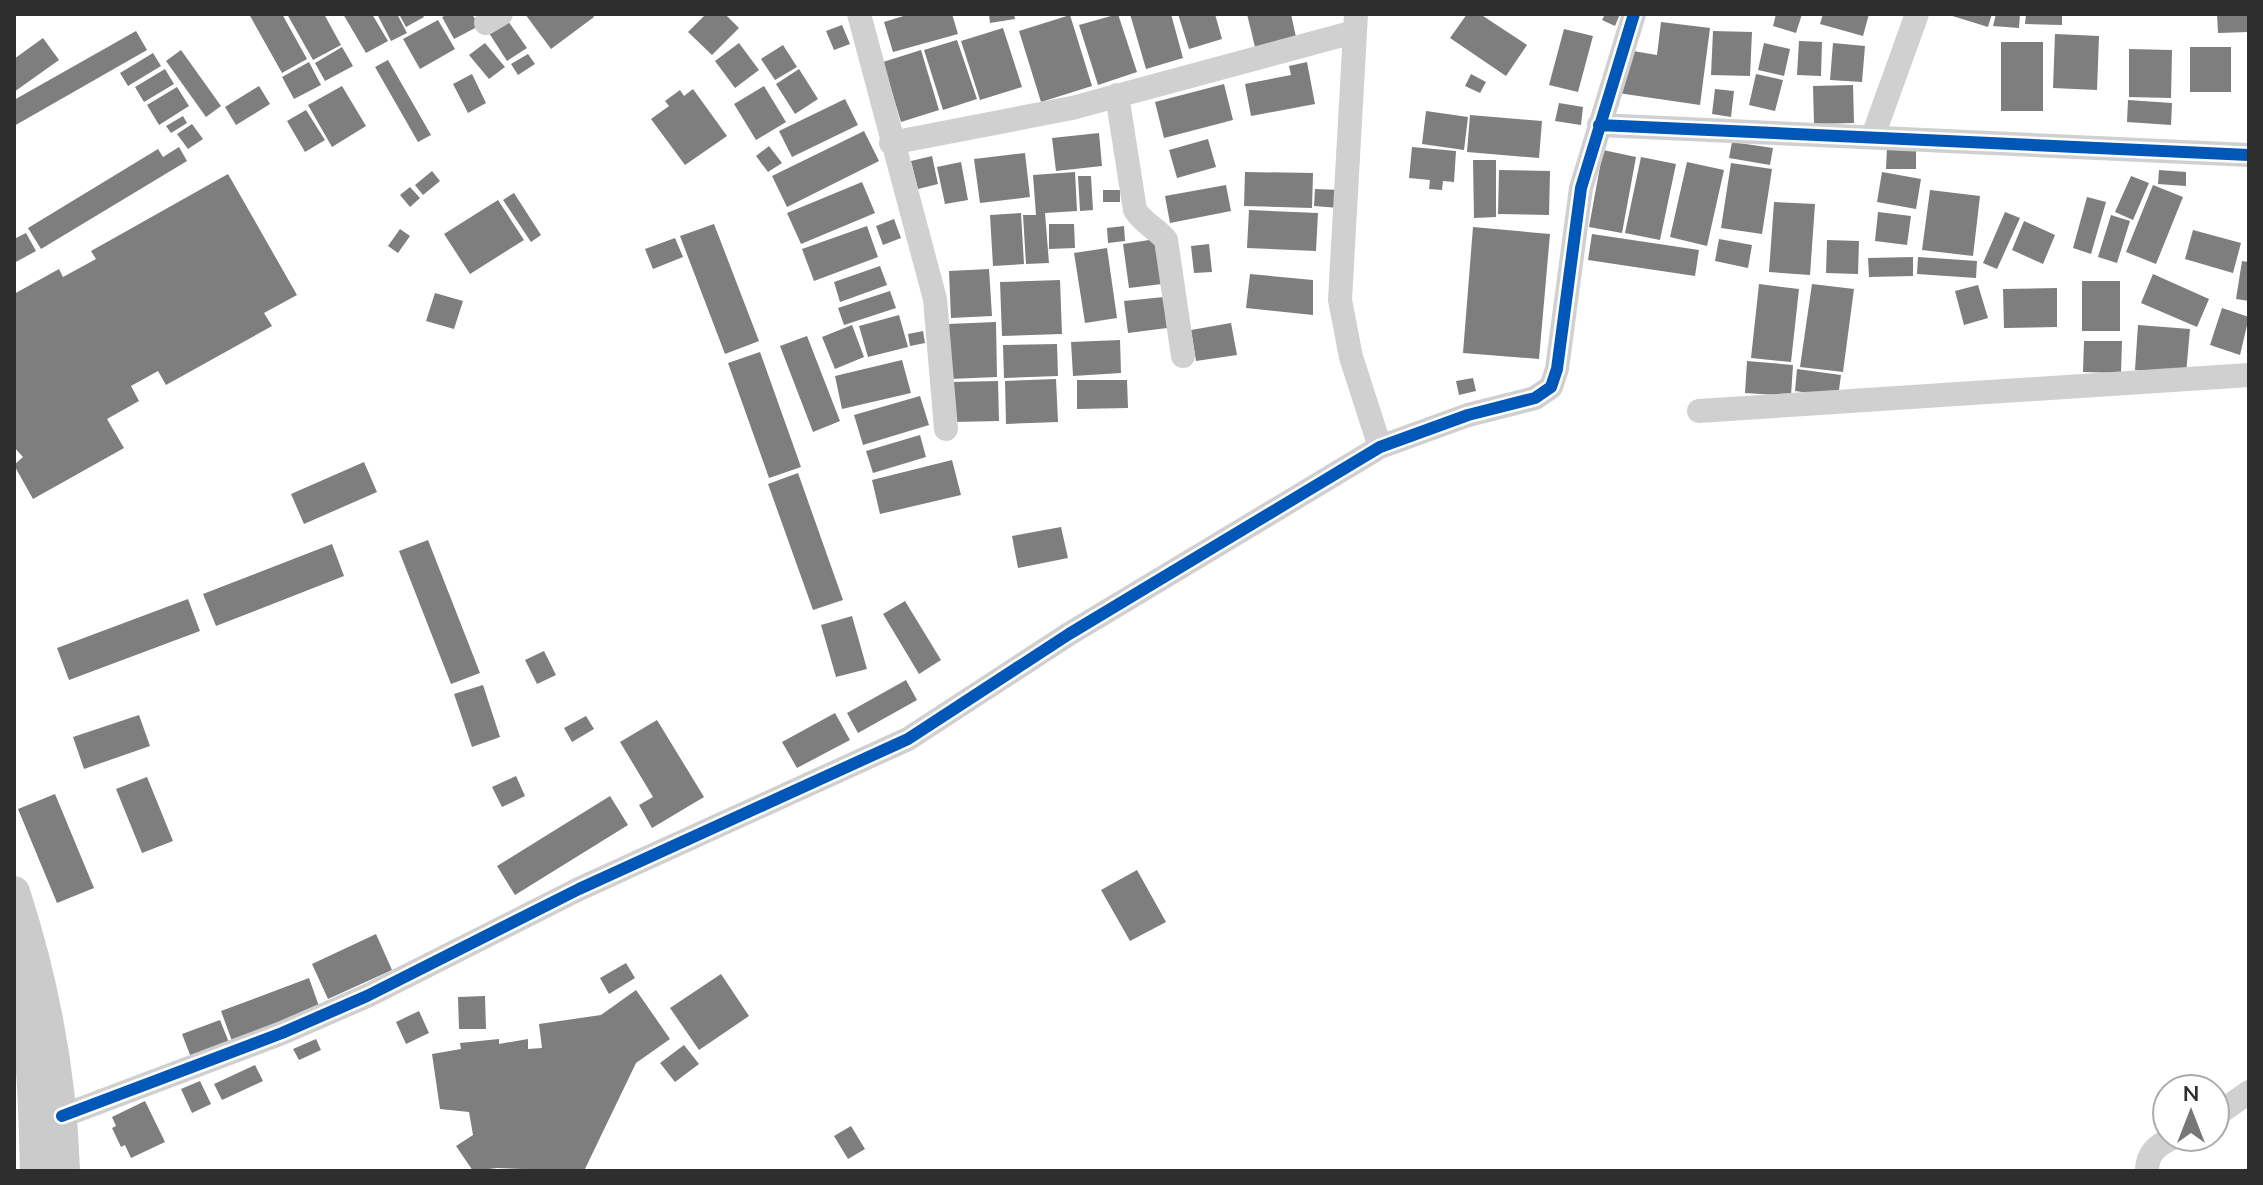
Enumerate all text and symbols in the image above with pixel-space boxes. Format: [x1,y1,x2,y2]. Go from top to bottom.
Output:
north arrow [2151,1073,2231,1153]
text: N [2183,1079,2199,1107]

